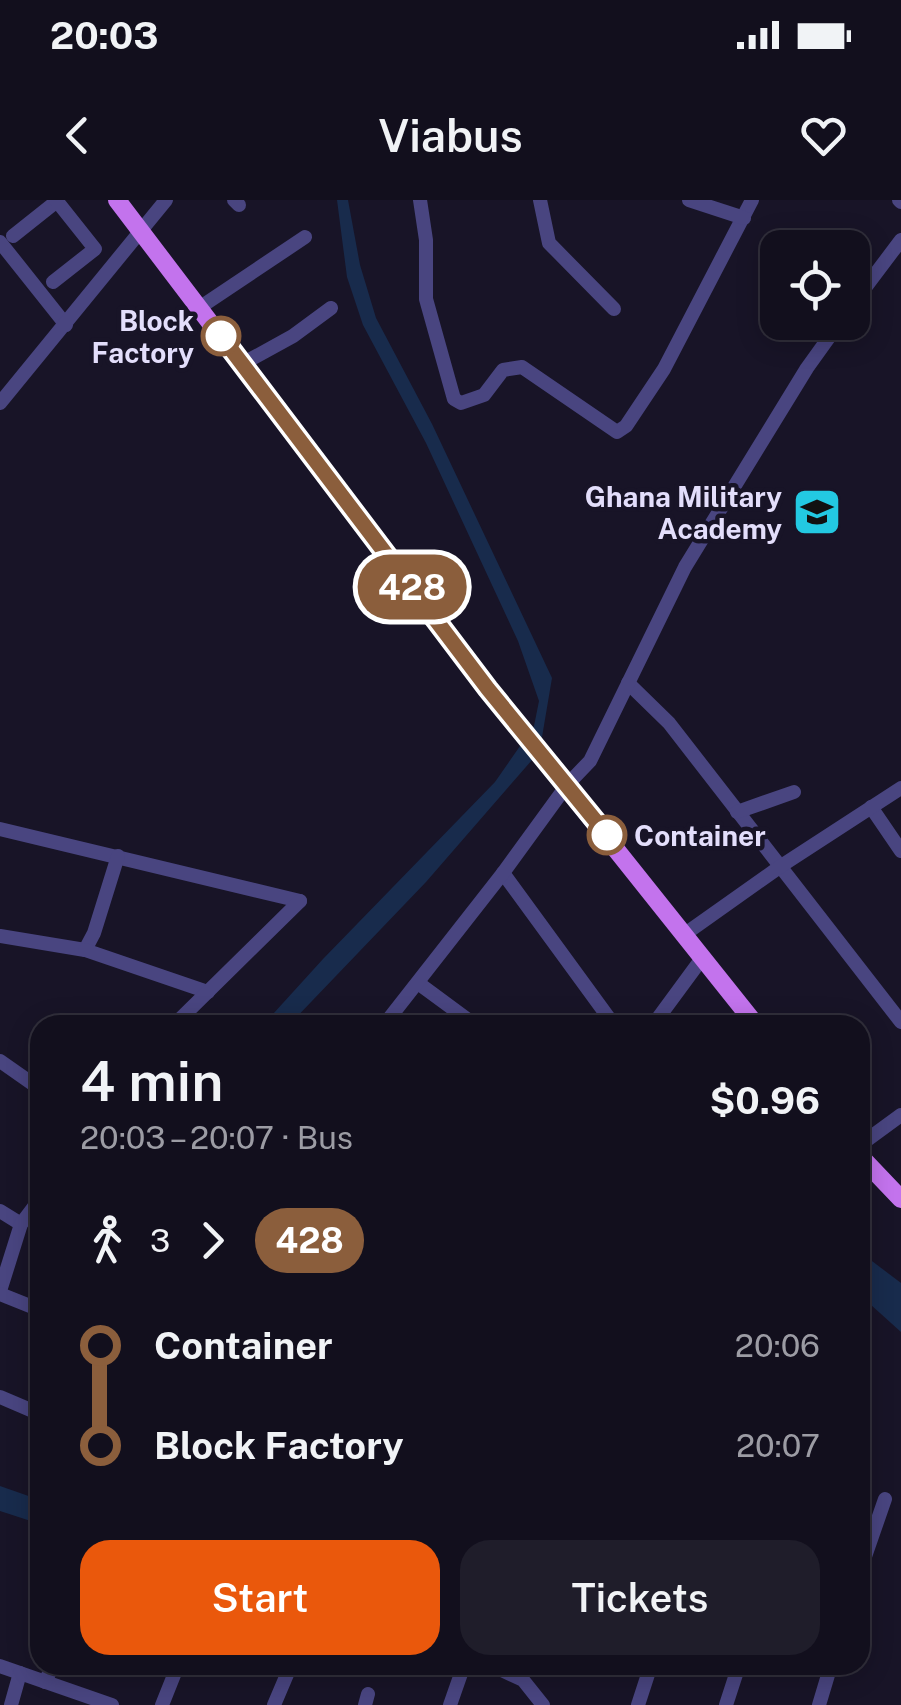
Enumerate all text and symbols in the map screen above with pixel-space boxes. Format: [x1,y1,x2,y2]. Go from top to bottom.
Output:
text: 20:03 [50,13,159,58]
icon: back [50,108,105,163]
icon: heart [796,108,851,163]
text: Viabus [378,109,523,162]
map controls [760,230,870,340]
button: locate [760,230,870,340]
place label: Block Factory [91,304,194,369]
marker: Block Factory [202,317,240,355]
place label: Ghana Military Academy [585,480,782,545]
school or university icon: Ghana Military Academy [791,486,843,538]
line badge: 428 [354,554,470,620]
text: 428 [378,567,446,608]
marker: Container [588,816,626,854]
place label: Container [634,819,766,852]
text: 4 min [80,1049,223,1113]
text: $0.96 [709,1078,820,1123]
text: 20:03 – 20:07 · Bus [80,1119,353,1156]
icon: walk [80,1213,135,1268]
icon: forward [185,1213,240,1268]
text: 428 [275,1220,344,1261]
text: 3 [150,1222,170,1259]
text: Container [154,1323,333,1368]
text: 20:06 [735,1327,820,1364]
text: Block Factory [154,1423,404,1468]
text: 20:07 [736,1427,820,1464]
button: Start [80,1540,440,1655]
button: Tickets [460,1540,820,1655]

